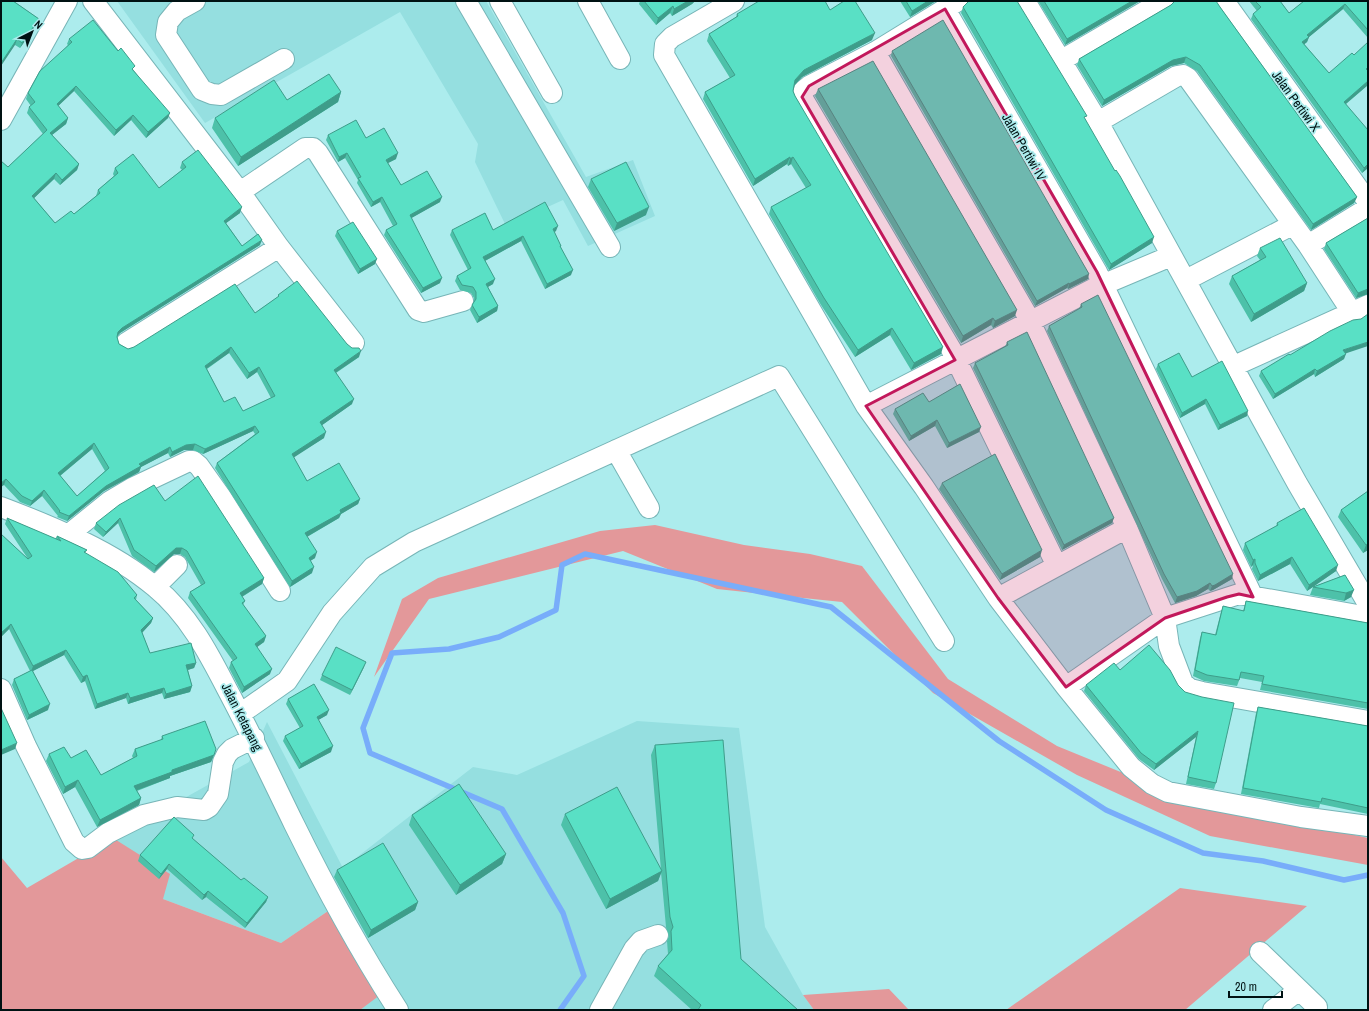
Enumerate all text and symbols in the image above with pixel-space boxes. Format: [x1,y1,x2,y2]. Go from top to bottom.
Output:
north arrow [12,12,52,52]
text: N [32,17,46,32]
street label: Jalan Pertiwi X [1268,67,1324,136]
street label: Jalan Pertiwi IV [998,110,1050,184]
street label: Jalan Ketapang [218,680,266,754]
scale bar [1229,973,1282,999]
text: 20 m [1235,979,1257,995]

